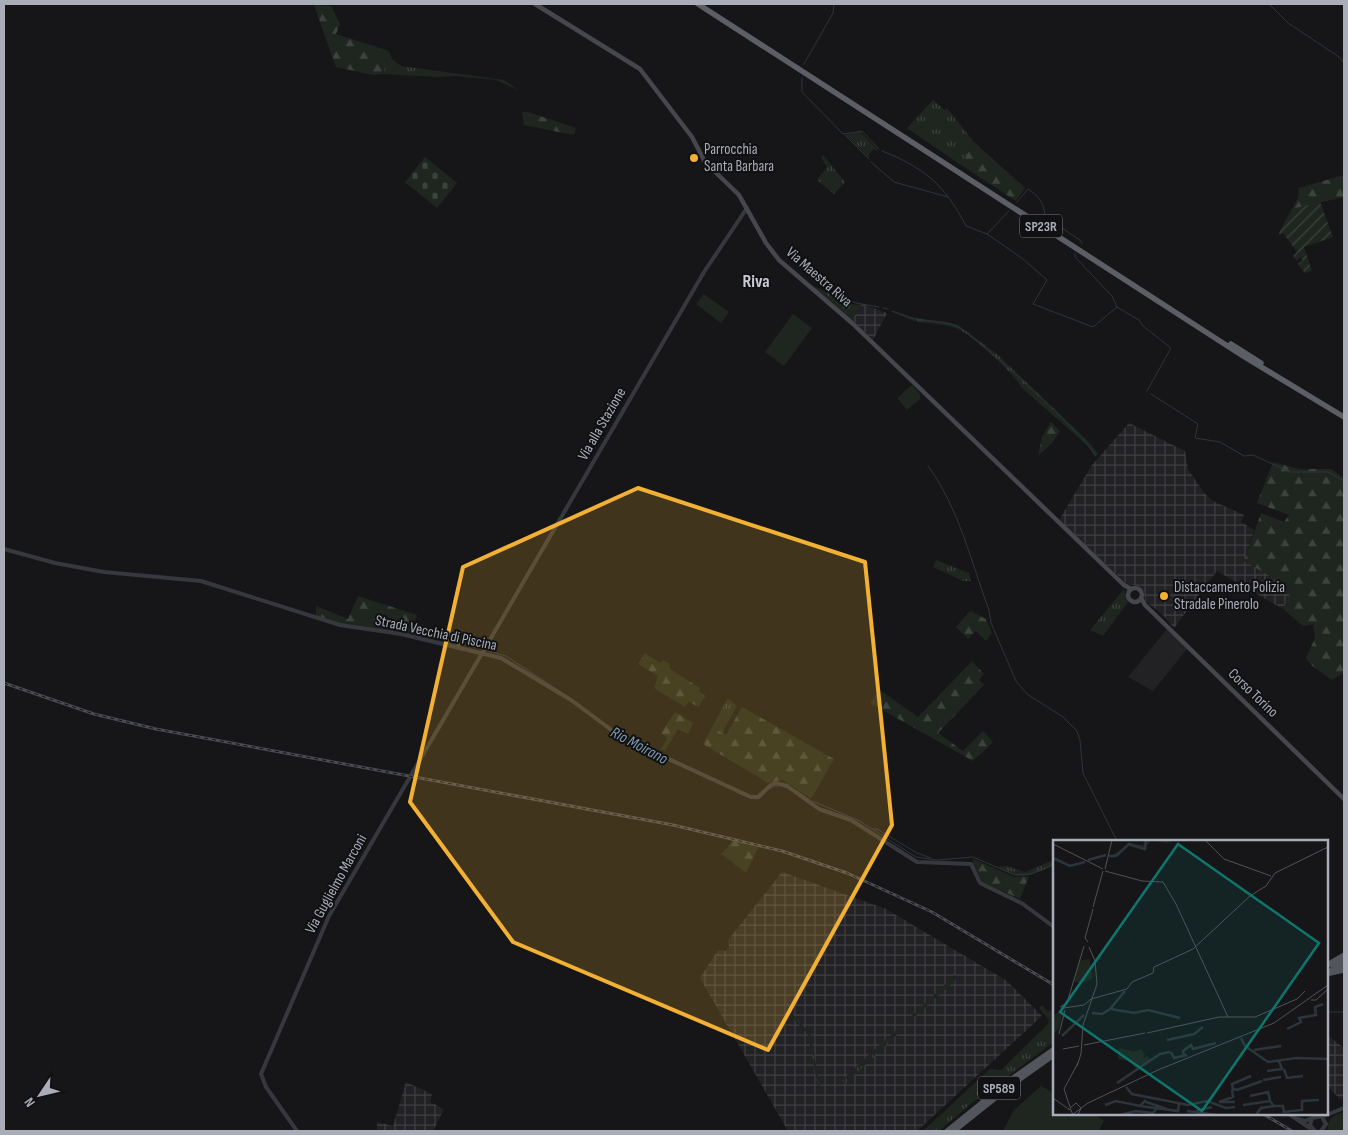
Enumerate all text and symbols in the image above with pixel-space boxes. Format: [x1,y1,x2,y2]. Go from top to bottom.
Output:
place label: Parrocchia Santa Barbara [704,140,774,176]
marker: Parrocchia Santa Barbara [688,152,700,164]
road number: SP23R [1020,215,1062,238]
street label: Via Maestra Riva [782,243,856,311]
district label: Riva [742,271,770,292]
street label: Via alla Stazione [574,384,630,464]
place label: Distaccamento Polizia Stradale Pinerolo [1174,578,1285,614]
marker: Distaccamento Polizia Stradale Pinerolo [1158,590,1170,602]
street label: Strada Vecchia di Piscina [373,611,499,655]
street label: Corso Torino [1224,664,1282,722]
water label: Rio Moirano [607,723,671,769]
street label: Via Guglielmo Marconi [301,831,371,937]
inset map [1053,840,1328,1115]
north arrow [15,1070,65,1120]
road number: SP589 [978,1076,1020,1100]
text: N [21,1094,39,1110]

